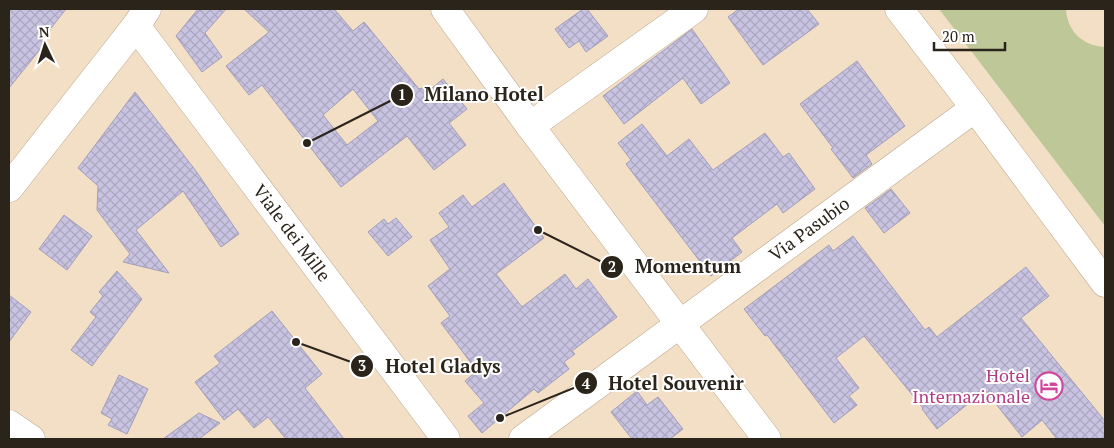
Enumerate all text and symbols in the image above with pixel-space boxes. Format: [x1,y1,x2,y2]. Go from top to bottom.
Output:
north arrow [20,20,70,70]
scale bar [934,20,1005,52]
text: N [38,22,50,41]
text: 20 m [942,26,975,46]
callout: Milano Hotel [390,78,554,112]
text: Milano Hotel [424,81,544,106]
text: 1 [398,84,406,104]
street label: Viale dei Mille [248,179,337,286]
street label: Via Pasubio [764,191,854,266]
callout: Momentum [600,250,751,284]
text: Momentum [635,253,741,278]
text: 2 [608,256,616,276]
callout: Hotel Gladys [350,349,510,383]
text: Hotel Gladys [385,353,501,378]
text: 3 [358,355,366,375]
place label: Hotel Internazionale [912,363,1030,408]
callout: Hotel Souvenir [573,366,754,400]
text: Hotel Souvenir [608,370,745,395]
hotel icon: Hotel Internazionale [1034,371,1064,401]
text: 4 [582,373,591,393]

